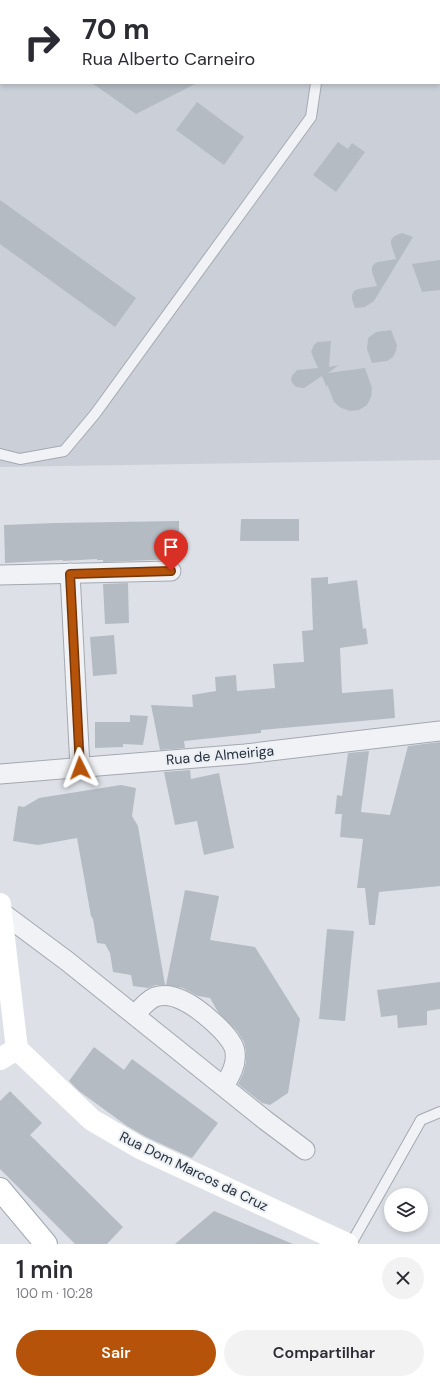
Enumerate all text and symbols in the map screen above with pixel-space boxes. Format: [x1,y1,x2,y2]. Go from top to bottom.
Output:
text: 70 m [82,11,150,48]
icon: right [16,16,68,68]
text: Rua Alberto Carneiro [82,47,255,71]
pin [154,530,188,571]
icon: arrive [160,536,182,558]
street label: Rua de Almeiriga [165,741,275,769]
position arrow [59,747,101,789]
street label: Rua Dom Marcos da Cruz [117,1127,271,1215]
map controls [384,1188,428,1232]
button: layers [384,1188,428,1232]
text: 1 min [16,1254,73,1285]
button: close [382,1257,424,1299]
text: 100 m · 10:28 [16,1285,93,1302]
button: Sair [16,1330,216,1376]
button: Compartilhar [224,1330,424,1376]

